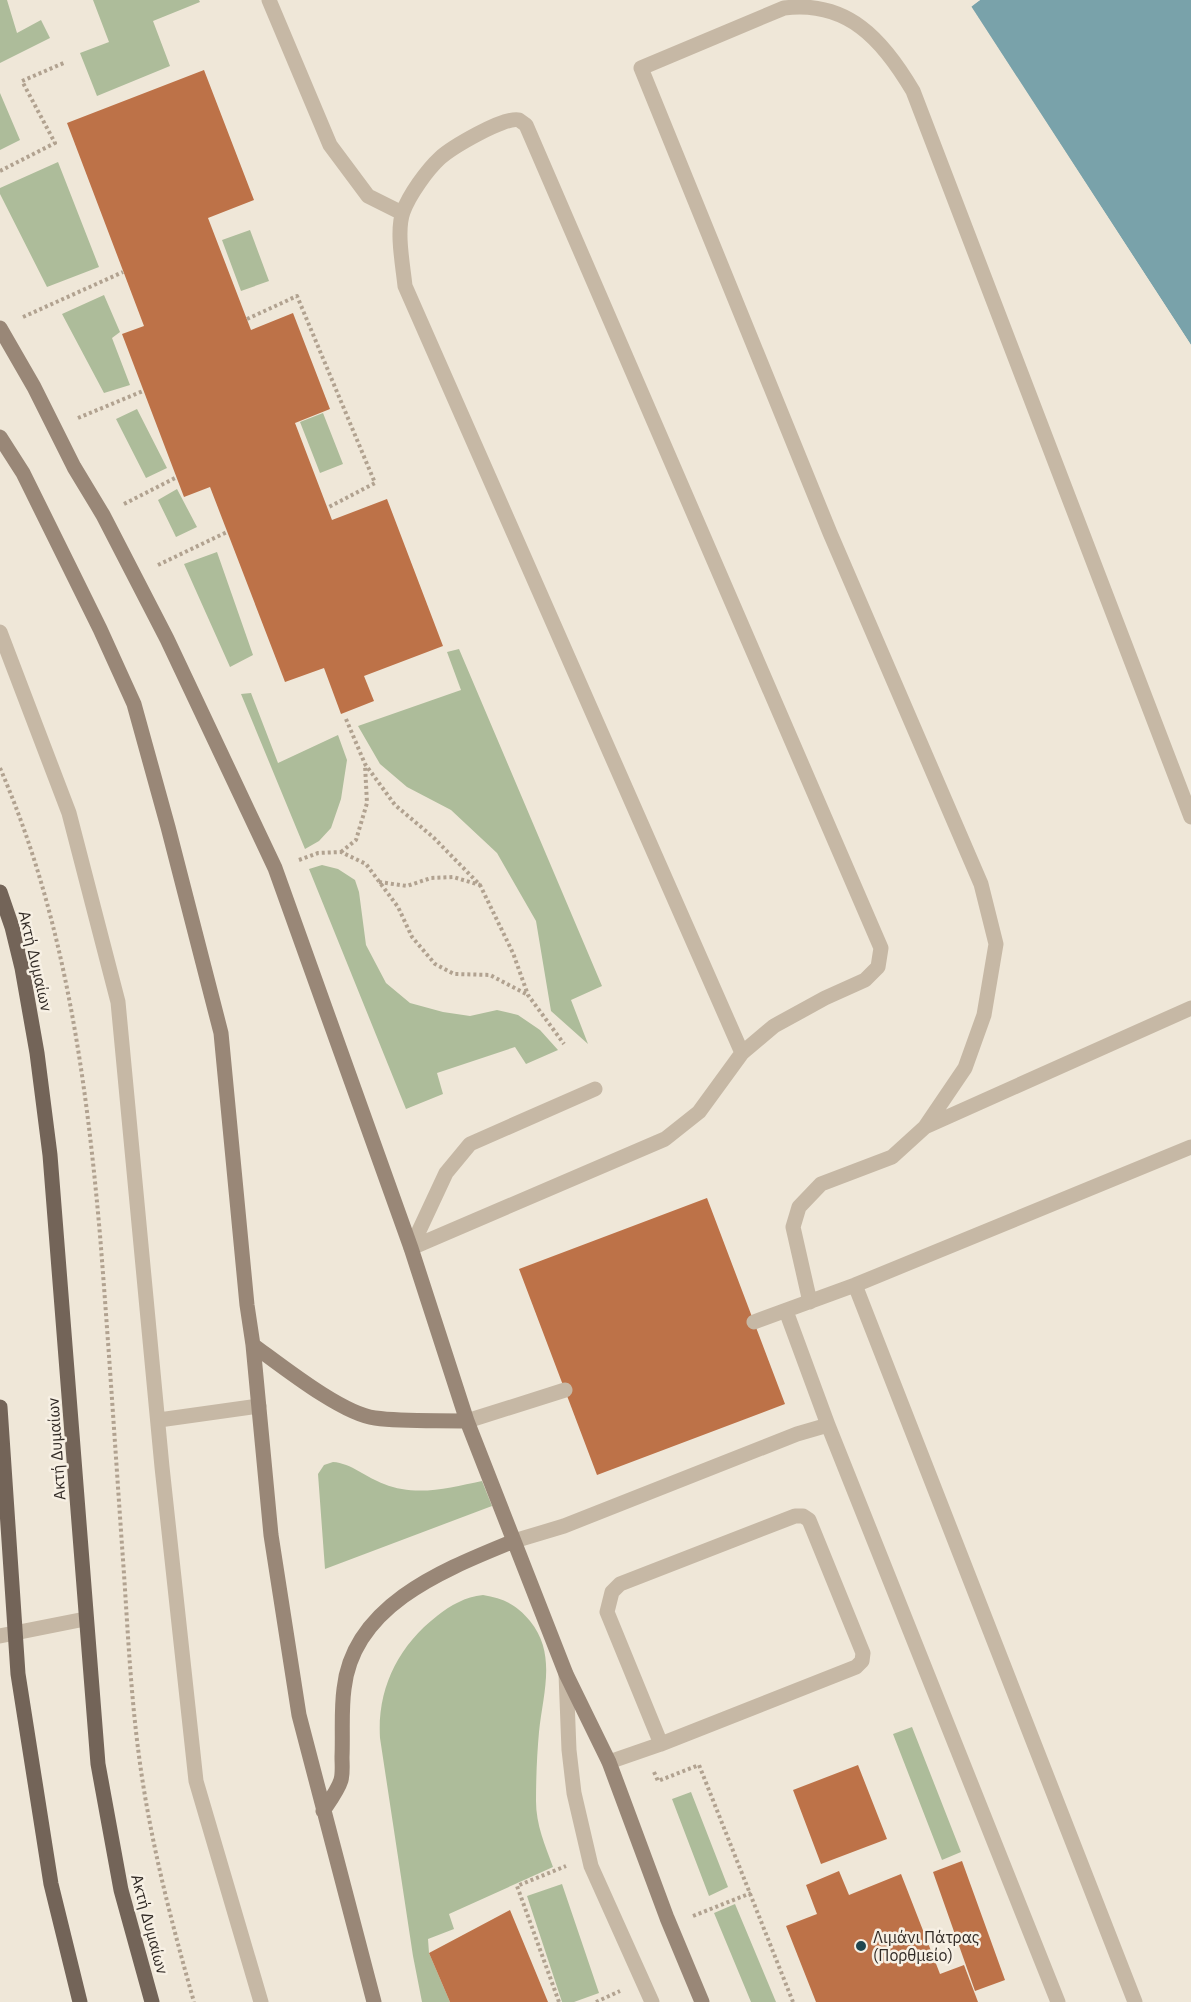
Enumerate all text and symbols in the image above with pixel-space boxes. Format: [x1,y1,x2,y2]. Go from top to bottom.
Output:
street label: Ακτή Δυμαίων [15,909,57,1013]
street label: Ακτή Δυμαίων [42,1397,70,1501]
street label: Ακτή Δυμαίων [127,1872,173,1976]
place label: Λιμάνι Πάτρας (Πορθμείο) [873,1927,980,1965]
marker: Λιμάνι Πάτρας (Πορθμείο) [854,1939,868,1953]

